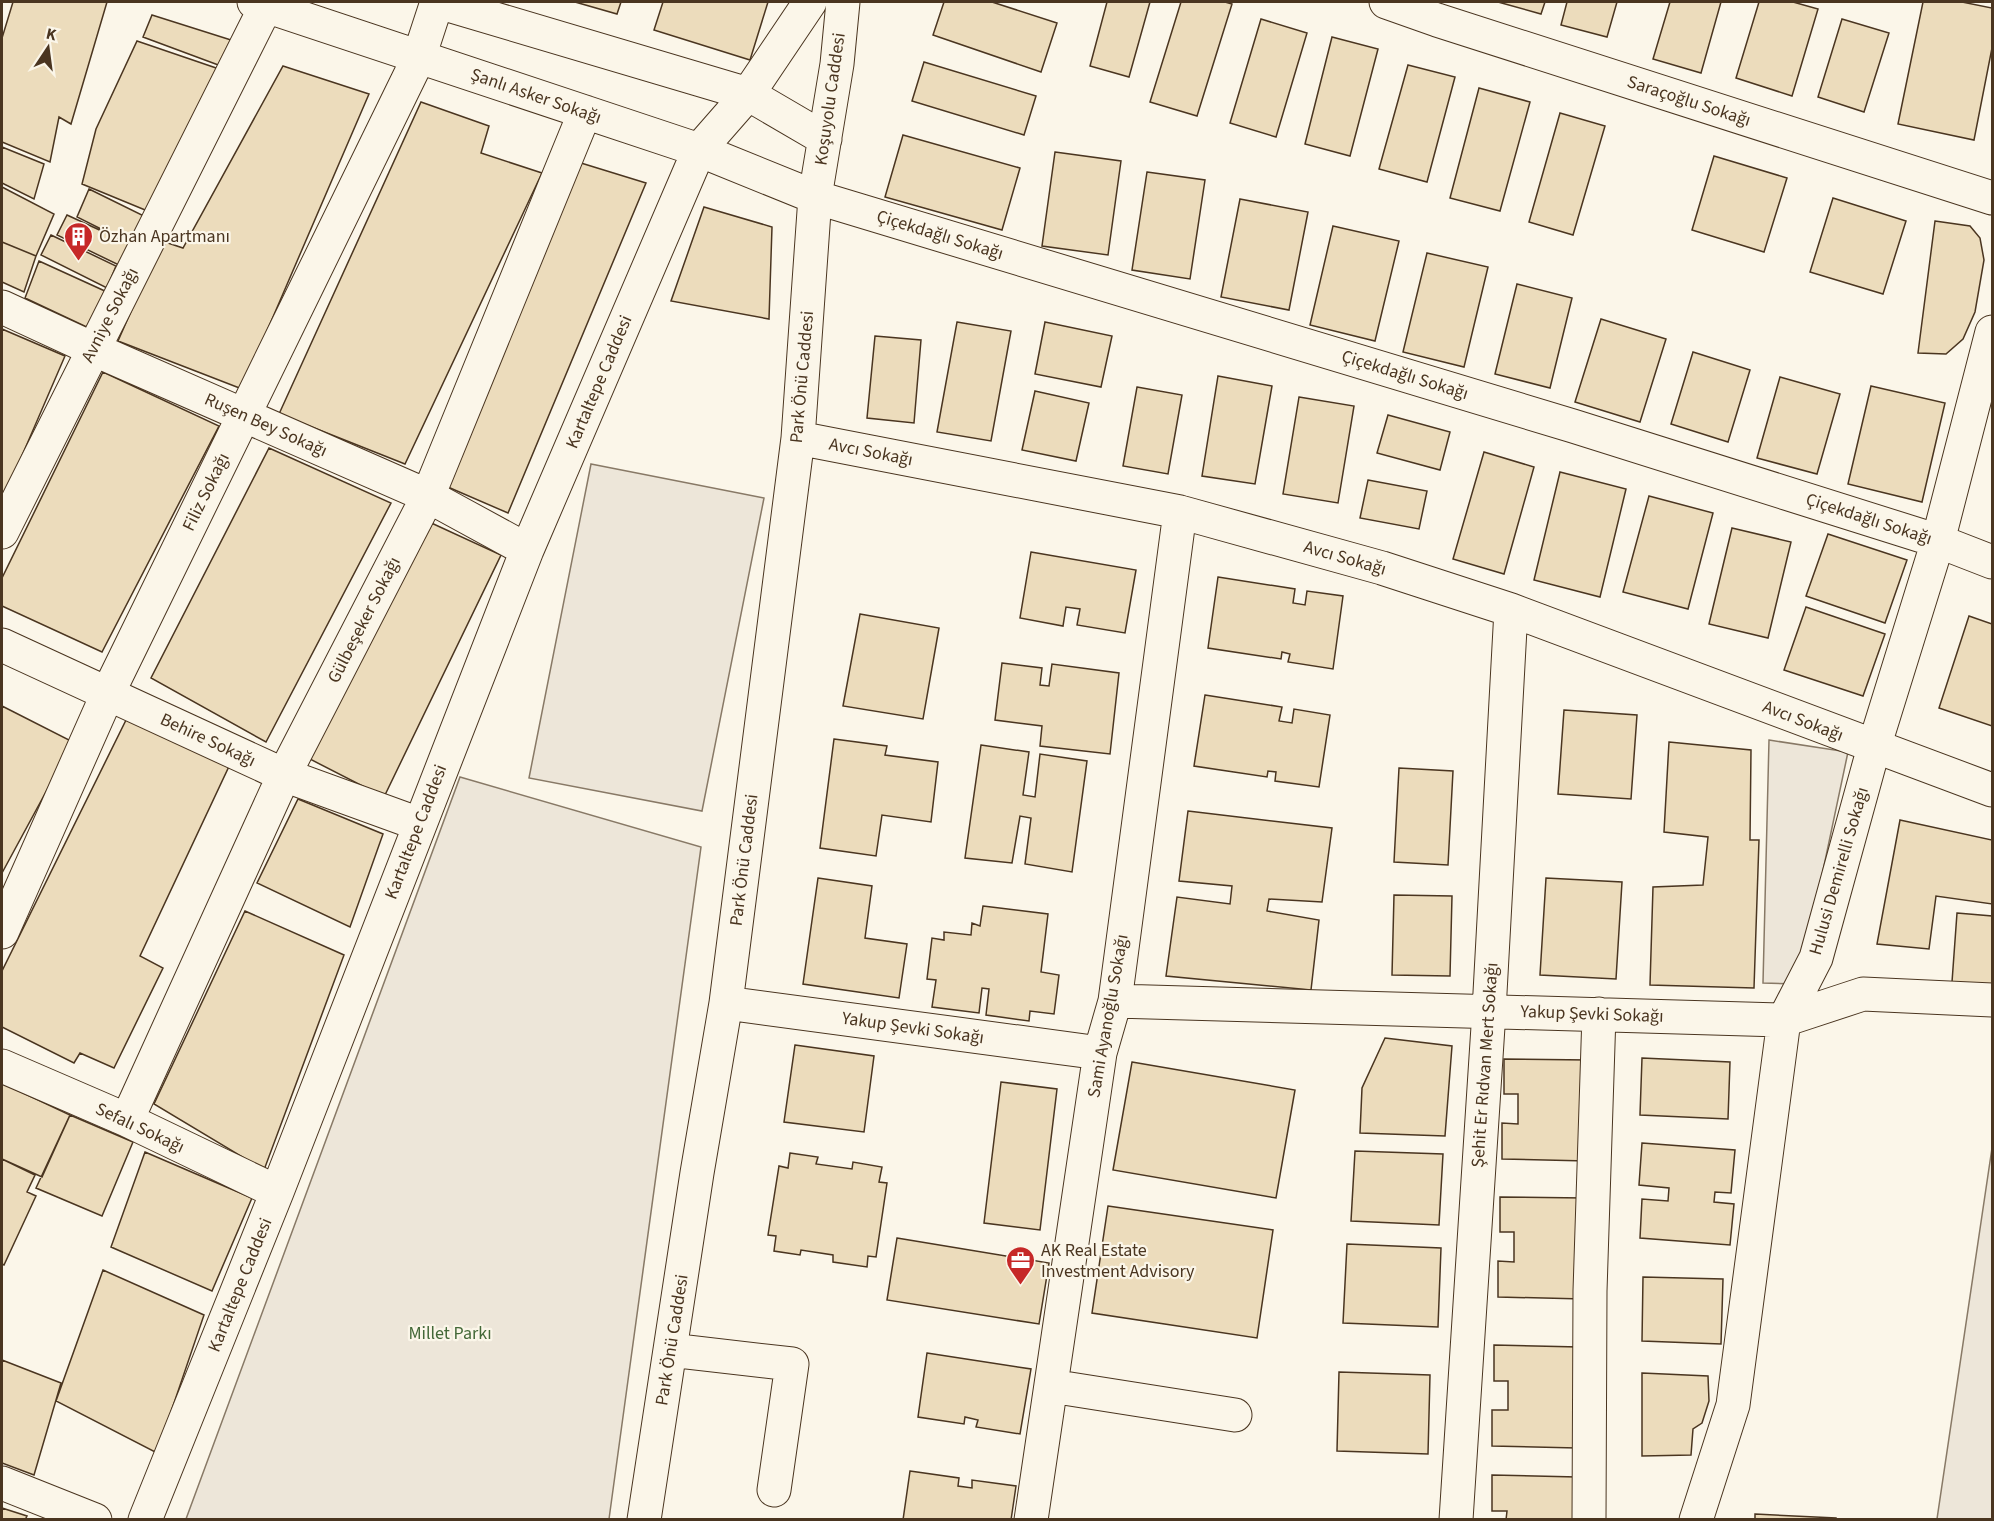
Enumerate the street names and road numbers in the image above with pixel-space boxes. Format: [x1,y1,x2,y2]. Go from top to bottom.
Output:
street label: Koşuyolu Caddesi [808,31,852,167]
street label: Şanlı Asker Sokağı [467,62,605,130]
street label: Saraçoğlu Sokağı [1624,69,1754,133]
street label: Çiçekdağlı Sokağı [873,204,1007,266]
street label: Avniye Sokağı [75,263,145,367]
street label: Park Önü Caddesi [784,310,820,444]
street label: Kartaltepe Caddesi [560,311,638,453]
street label: Çiçekdağlı Sokağı [1338,344,1472,406]
street label: Ruşen Bey Sokağı [201,387,331,463]
street label: Avcı Sokağı [827,432,915,472]
street label: Filiz Sokağı [176,449,236,535]
street label: Çiçekdağlı Sokağı [1803,487,1935,551]
street label: Avcı Sokağı [1301,534,1389,582]
street label: Gülbeşeker Sokağı [321,552,407,688]
street label: Avcı Sokağı [1759,694,1847,748]
street label: Behire Sokağı [156,707,260,773]
street label: Kartaltepe Caddesi [379,761,453,903]
street label: Hulusi Demirelli Sokağı [1803,784,1875,958]
street label: Park Önü Caddesi [724,793,764,927]
street label: Sami Ayanoğlu Sokağı [1081,932,1135,1100]
street label: Şehit Er Rıdvan Mert Sokağı [1465,962,1505,1168]
street label: Yakup Şevki Sokağı [1519,999,1664,1029]
street label: Yakup Şevki Sokağı [839,1006,986,1050]
street label: Sefalı Sokağı [91,1096,189,1160]
street label: Kartaltepe Caddesi [202,1214,278,1356]
street label: Park Önü Caddesi [649,1273,695,1407]

